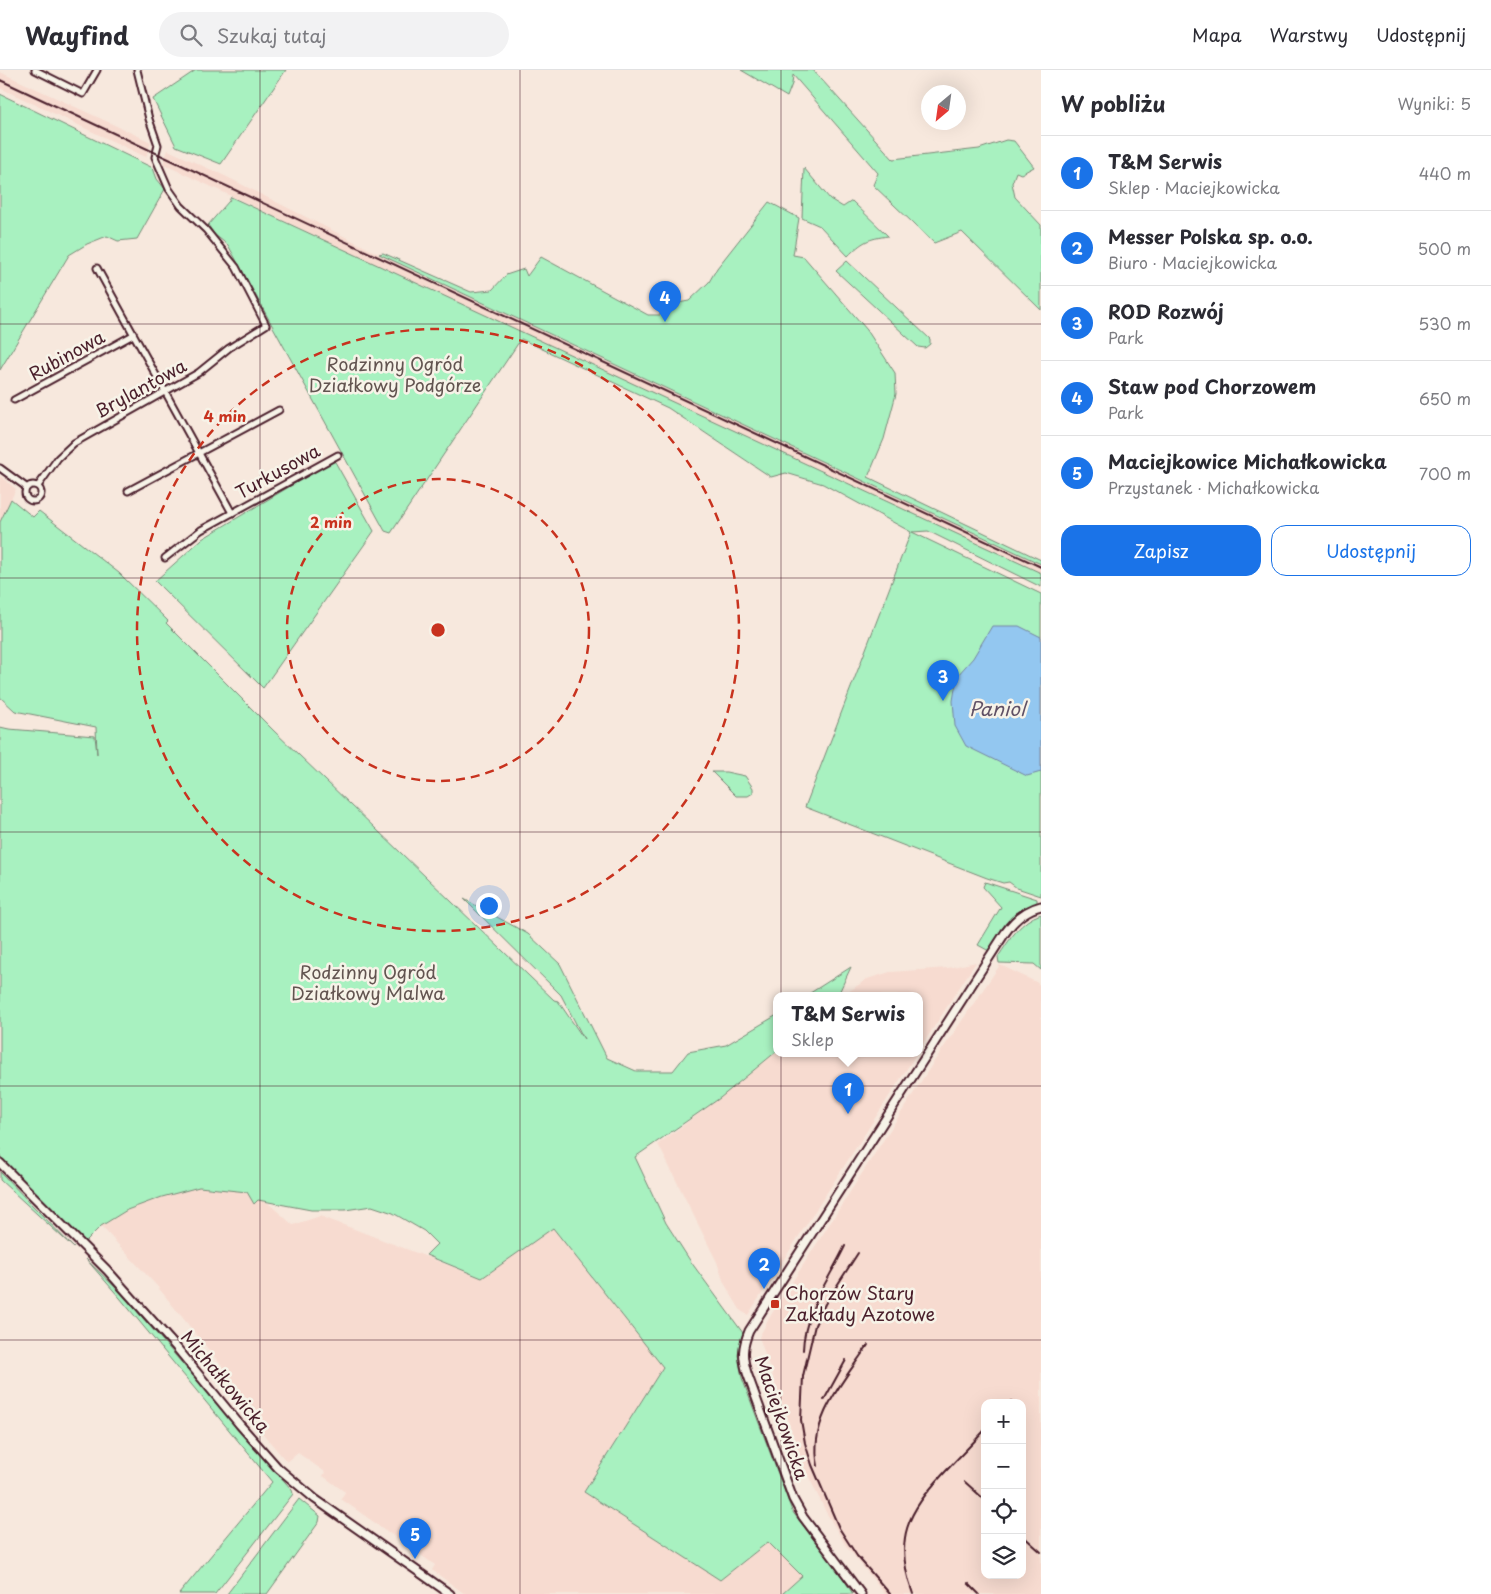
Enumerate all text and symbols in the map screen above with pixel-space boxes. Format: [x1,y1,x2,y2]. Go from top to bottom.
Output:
search box [159,12,509,57]
text: Wayfind [25,17,129,53]
icon: search [177,21,205,49]
text: Szukaj tutaj [217,21,326,49]
text: Mapa [1192,21,1242,48]
text: Warstwy [1270,21,1348,48]
text: Udostępnij [1376,21,1466,48]
north arrow [921,85,966,130]
text: W pobliżu [1061,87,1166,119]
text: Wyniki: 5 [1398,91,1471,115]
text: T&M Serwis [1108,147,1222,175]
text: 1 [1073,161,1081,185]
text: 440 m [1419,161,1471,185]
text: Sklep · Maciejkowicka [1108,175,1280,199]
text: Messer Polska sp. o.o. [1108,222,1313,250]
text: 2 [1071,236,1083,260]
text: 500 m [1418,236,1471,260]
text: Biuro · Maciejkowicka [1108,250,1277,274]
pin: 4 [649,281,681,322]
text: ROD Rozwój [1108,297,1224,325]
text: 3 [1072,311,1082,335]
text: 530 m [1418,311,1471,335]
street label: Rubinowa [23,322,110,387]
text: Park [1108,325,1144,349]
park label: Rodzinny Ogród Działkowy Podgórze [309,350,481,398]
street label: Brylantowa [90,351,192,424]
text: Staw pod Chorzowem [1108,372,1316,400]
text: 4 [1072,386,1082,410]
text: 650 m [1419,386,1471,410]
text: Park [1108,400,1144,424]
text: 4 min [204,404,246,427]
street label: Turkusowa [230,436,325,505]
text: Maciejkowice Michałkowicka [1108,447,1387,475]
text: 5 [1072,461,1082,485]
text: 700 m [1419,461,1471,485]
text: Przystanek · Michałkowicka [1108,475,1319,499]
text: 2 min [310,510,352,533]
button: Zapisz [1061,525,1261,576]
button: Udostępnij [1271,525,1471,576]
centre of rings [429,621,447,639]
pin: 3 [927,660,959,701]
water label: Paniol [969,694,1028,722]
your location [476,893,502,919]
park label: Rodzinny Ogród Działkowy Malwa [291,958,445,1006]
popup [773,992,923,1057]
text: T&M Serwis [791,999,905,1027]
text: Sklep [791,1027,834,1051]
pin: 1 [832,1073,864,1114]
pin: 2 [748,1248,780,1289]
place label: Chorzów Stary Zakłady Azotowe [785,1279,935,1327]
marker: Chorzów Stary Zakłady Azotowe [769,1298,781,1310]
street label: Michałkowicka [175,1324,278,1439]
street label: Maciejkowicka [749,1352,816,1484]
map controls [981,1399,1026,1579]
button: + [981,1399,1026,1444]
button: − [981,1444,1026,1489]
button: locate [981,1489,1026,1534]
pin: 5 [399,1518,431,1559]
button: layers [981,1534,1026,1579]

